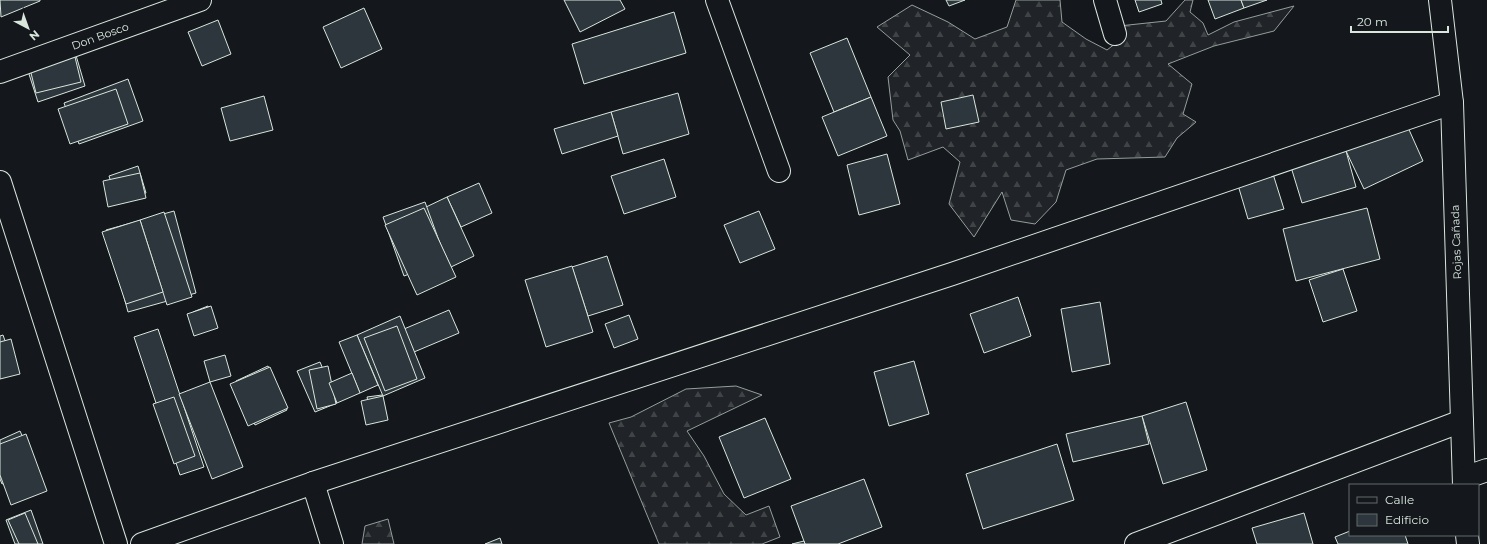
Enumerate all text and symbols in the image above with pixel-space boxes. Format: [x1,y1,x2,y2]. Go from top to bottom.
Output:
north arrow [8,8,48,48]
scale bar [1351,8,1448,34]
text: 20 m [1357,14,1388,29]
street label: Don Bosco [69,19,131,53]
text: N [27,27,43,44]
street label: Rojas Cañada [1448,204,1464,280]
legend [1349,484,1479,536]
text: Calle [1385,492,1414,507]
text: Edificio [1385,512,1429,527]

